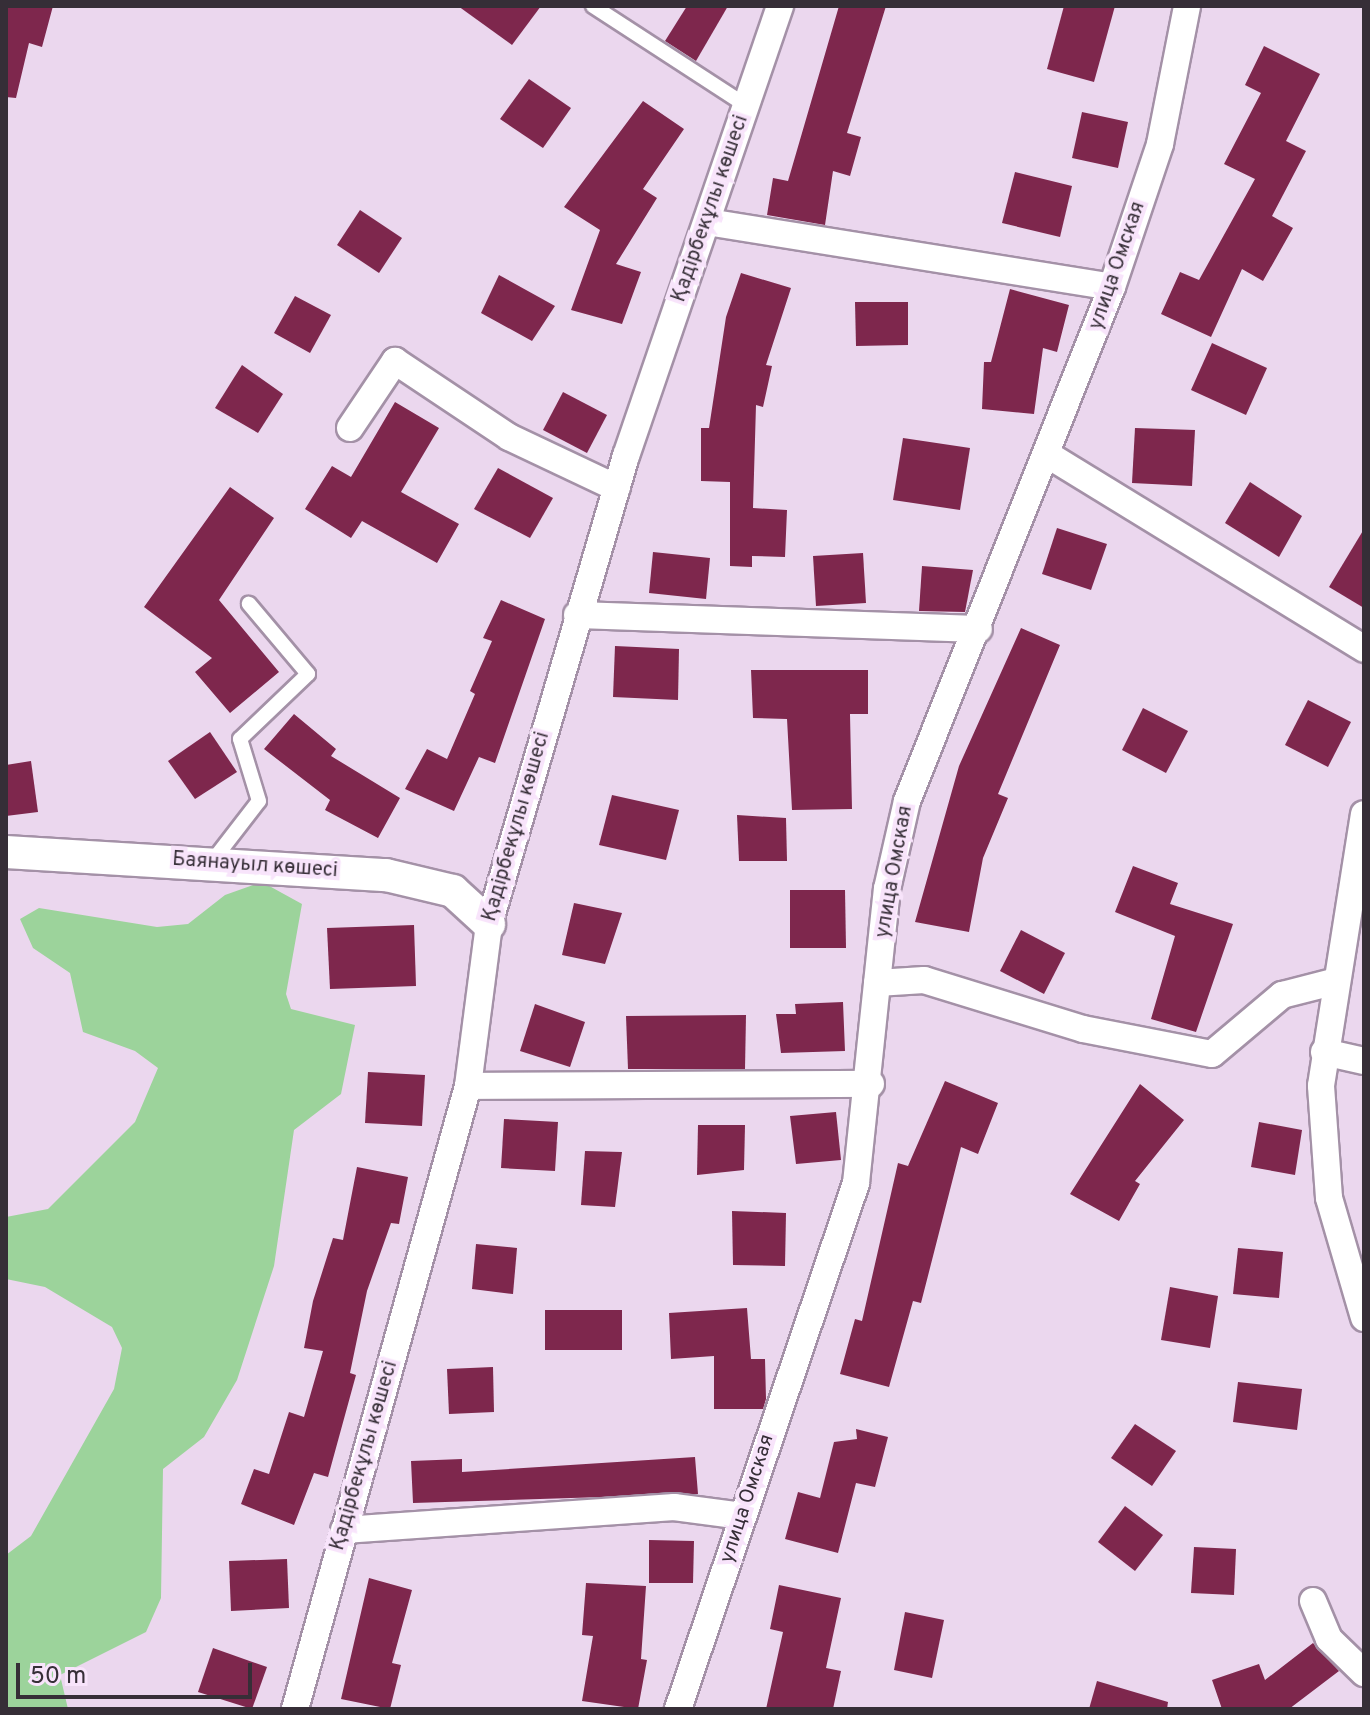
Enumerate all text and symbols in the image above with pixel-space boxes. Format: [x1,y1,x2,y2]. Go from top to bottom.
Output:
street label: Қадірбекұлы көшесі [668,112,754,306]
street label: улица Омская [1085,199,1151,333]
street label: Қадірбекұлы көшесі [478,729,556,925]
street label: улица Омская [872,804,918,940]
street label: Баянауыл көшесі [171,848,339,884]
street label: Қадірбекұлы көшесі [326,1358,404,1554]
street label: улица Омская [716,1432,780,1566]
scale bar [20,1647,256,1697]
text: 50 m [30,1662,86,1692]

